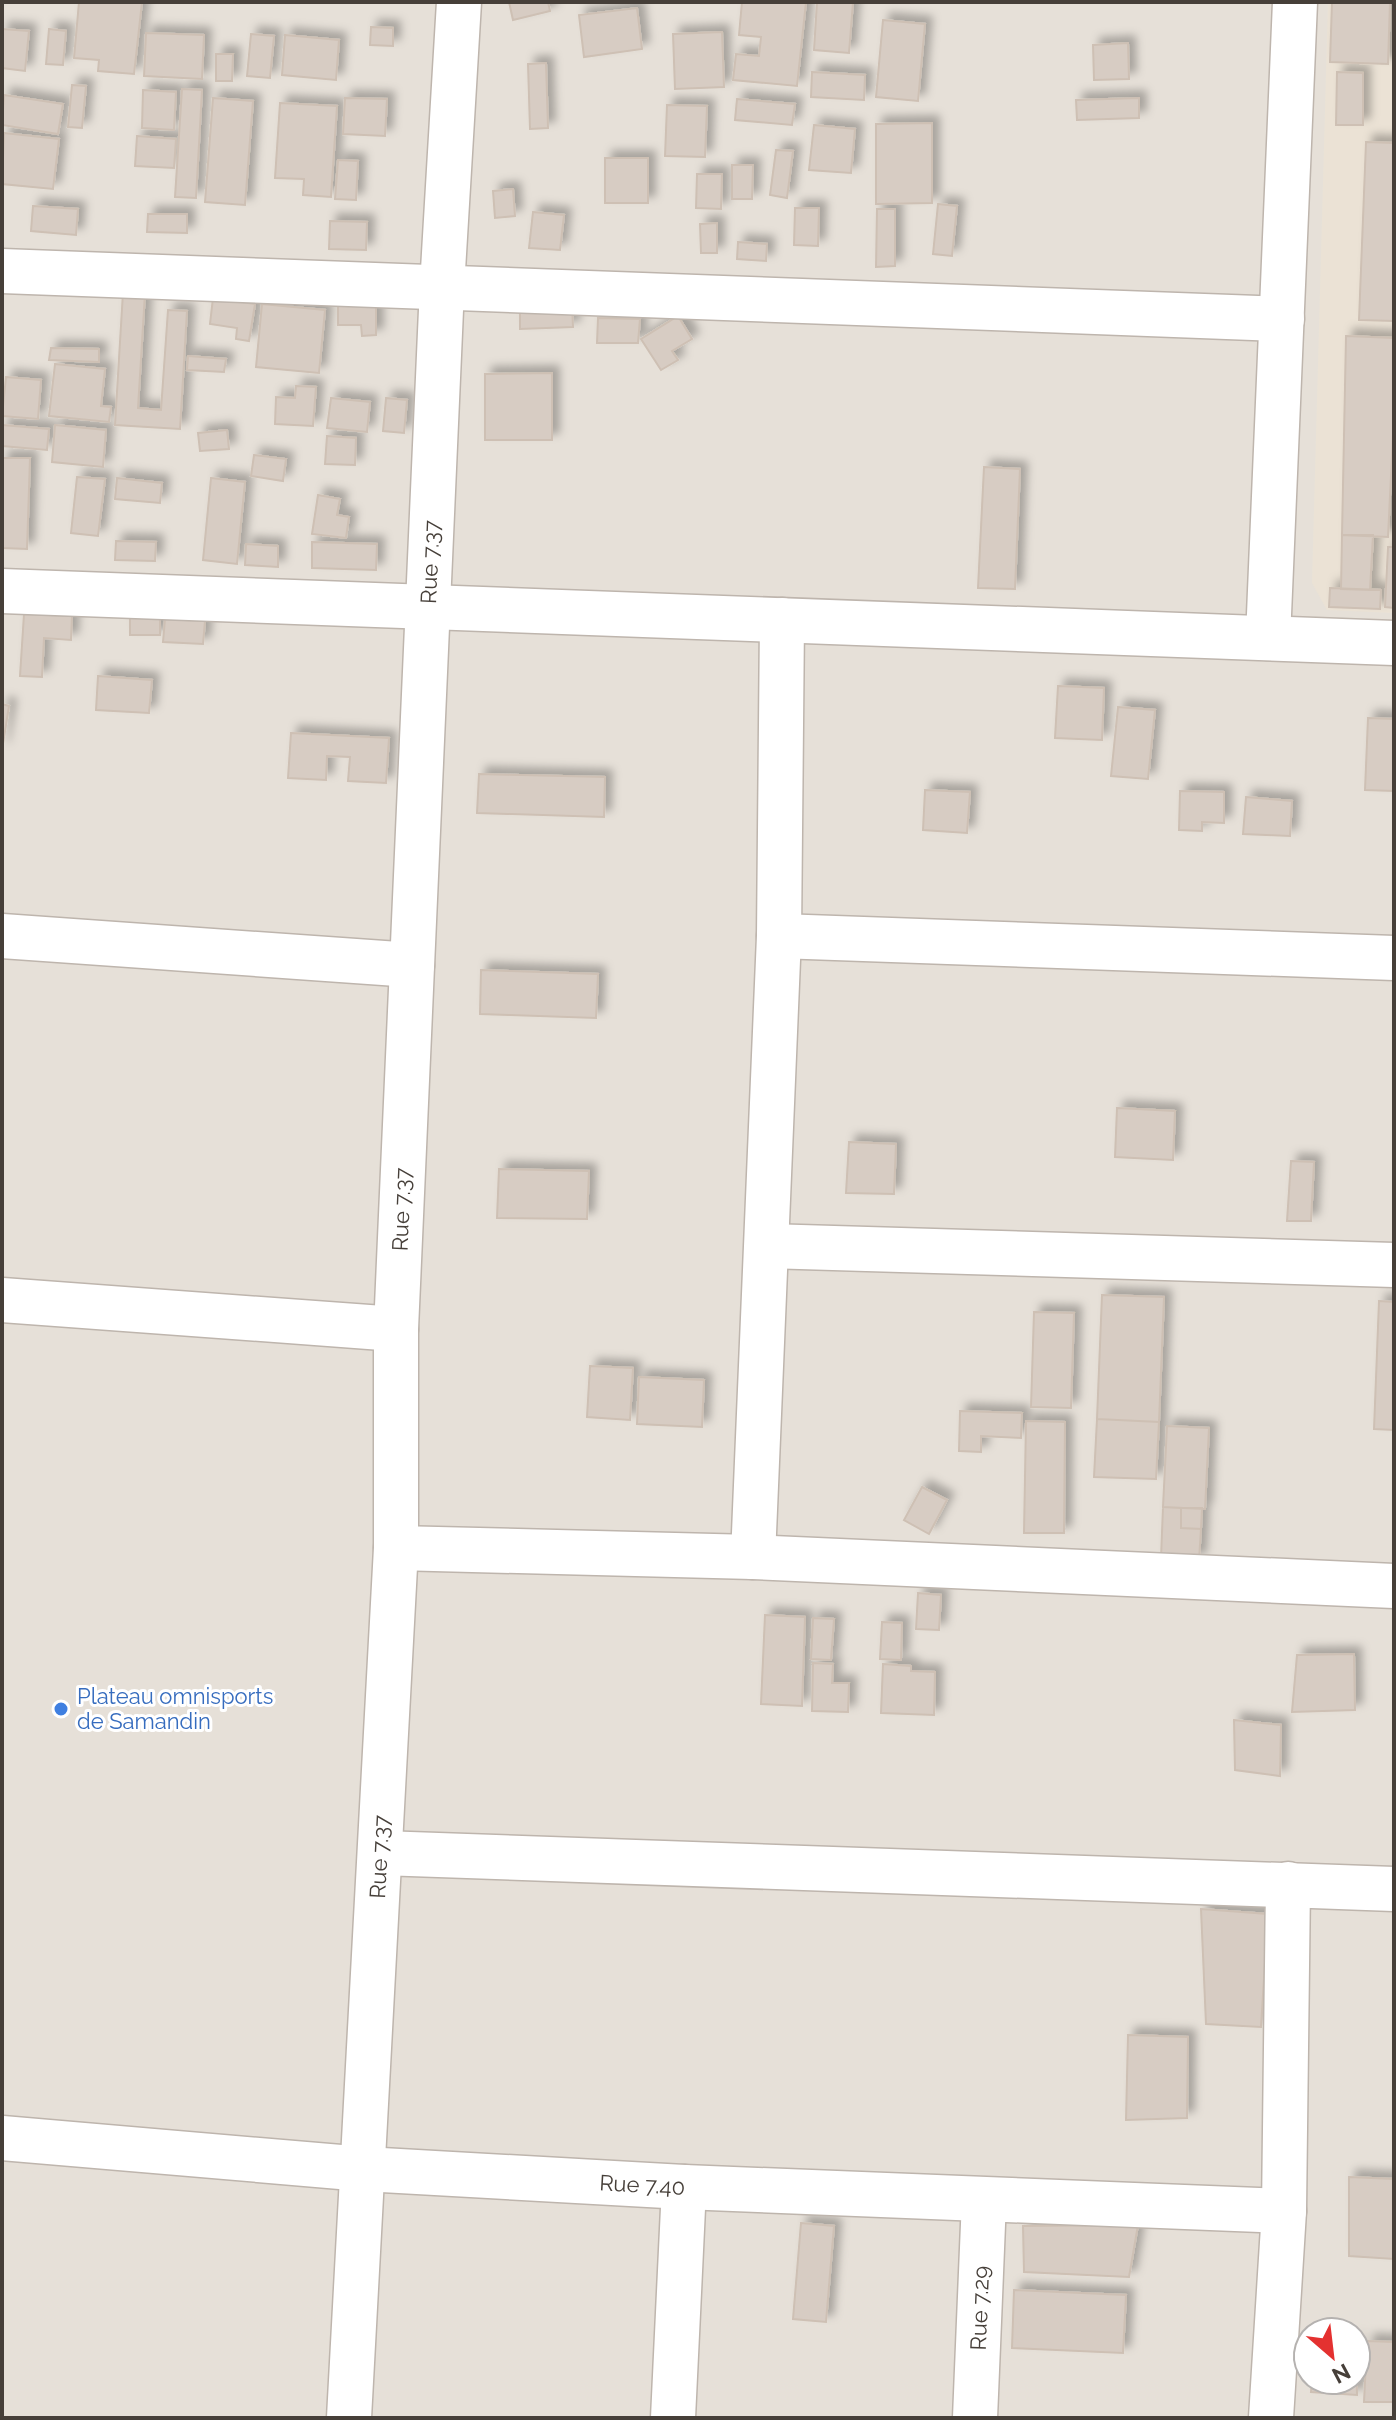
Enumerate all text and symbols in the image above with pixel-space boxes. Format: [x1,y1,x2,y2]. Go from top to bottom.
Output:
street label: Rue 7.37 [415,519,445,604]
street label: Rue 7.37 [386,1167,416,1252]
place label: Plateau omnisports de Samandin [77,1683,273,1734]
marker: Plateau omnisports de Samandin [52,1700,70,1718]
street label: Rue 7.37 [364,1814,395,1899]
street label: Rue 7.40 [599,2169,686,2200]
street label: Rue 7.29 [965,2265,994,2351]
north arrow [1292,2316,1372,2396]
text: N [1328,2358,1355,2389]

